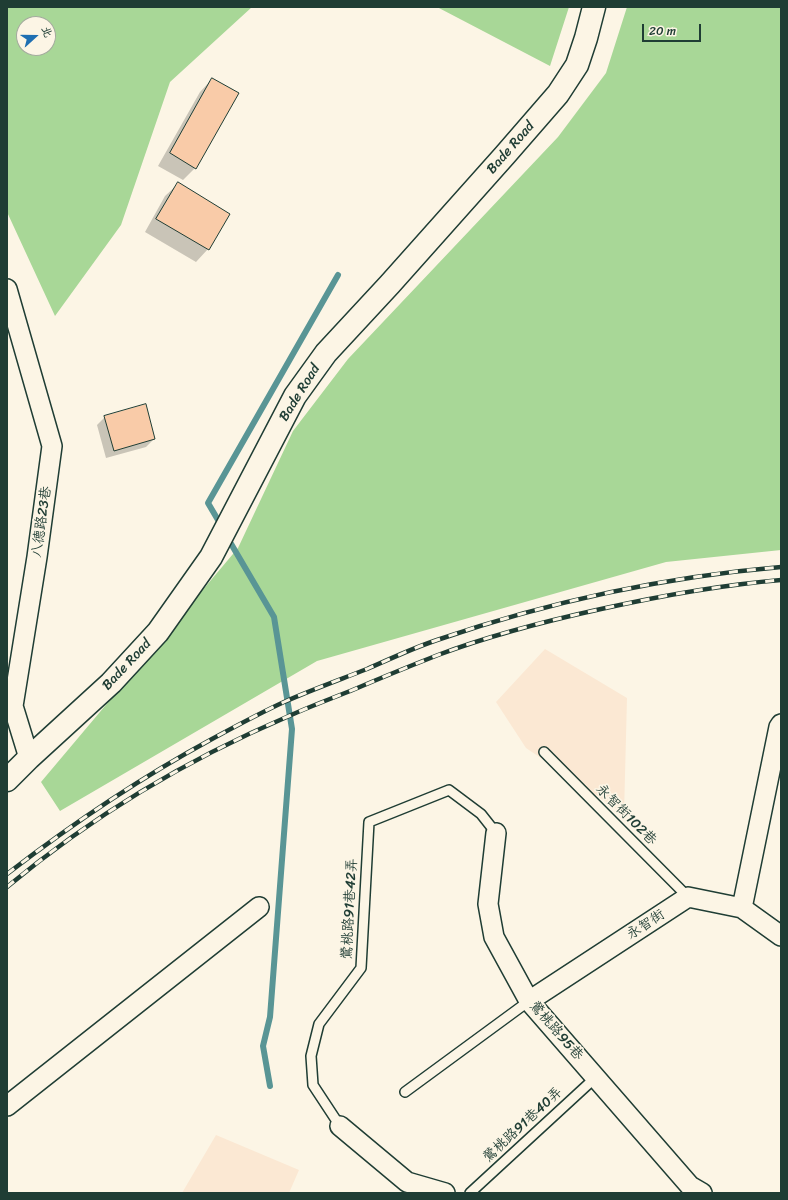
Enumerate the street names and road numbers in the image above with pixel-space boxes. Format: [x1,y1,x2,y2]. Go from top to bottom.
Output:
street label: Bade Road [484,118,538,178]
street label: Bade Road [276,361,324,425]
street label: 八德路23巷 [29,485,55,559]
street label: Bade Road [99,636,155,694]
street label: 永智街102巷 [592,781,660,849]
street label: 鶯桃路91巷42弄 [339,858,361,960]
street label: 永智街 [624,907,668,943]
street label: 鶯桃路95巷 [526,998,586,1064]
street label: 鶯桃路91巷40弄 [480,1084,566,1166]

